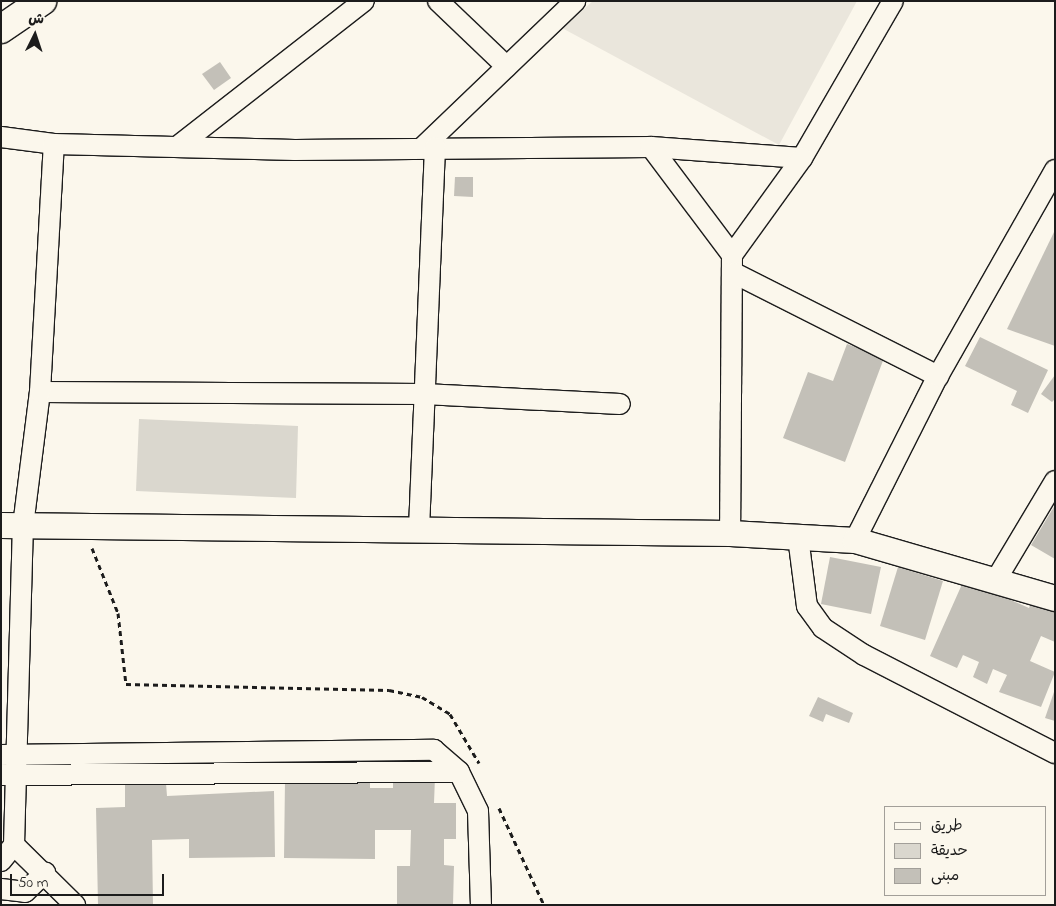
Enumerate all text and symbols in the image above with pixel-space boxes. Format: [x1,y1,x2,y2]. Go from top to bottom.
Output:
text: ش [28,9,44,31]
north arrow [10,10,60,60]
legend [884,806,1046,896]
text: طريق [931,815,963,837]
text: حديقة [931,840,968,862]
scale bar [12,864,166,896]
text: مبنى [931,865,959,887]
text: 50 m [18,872,48,894]

